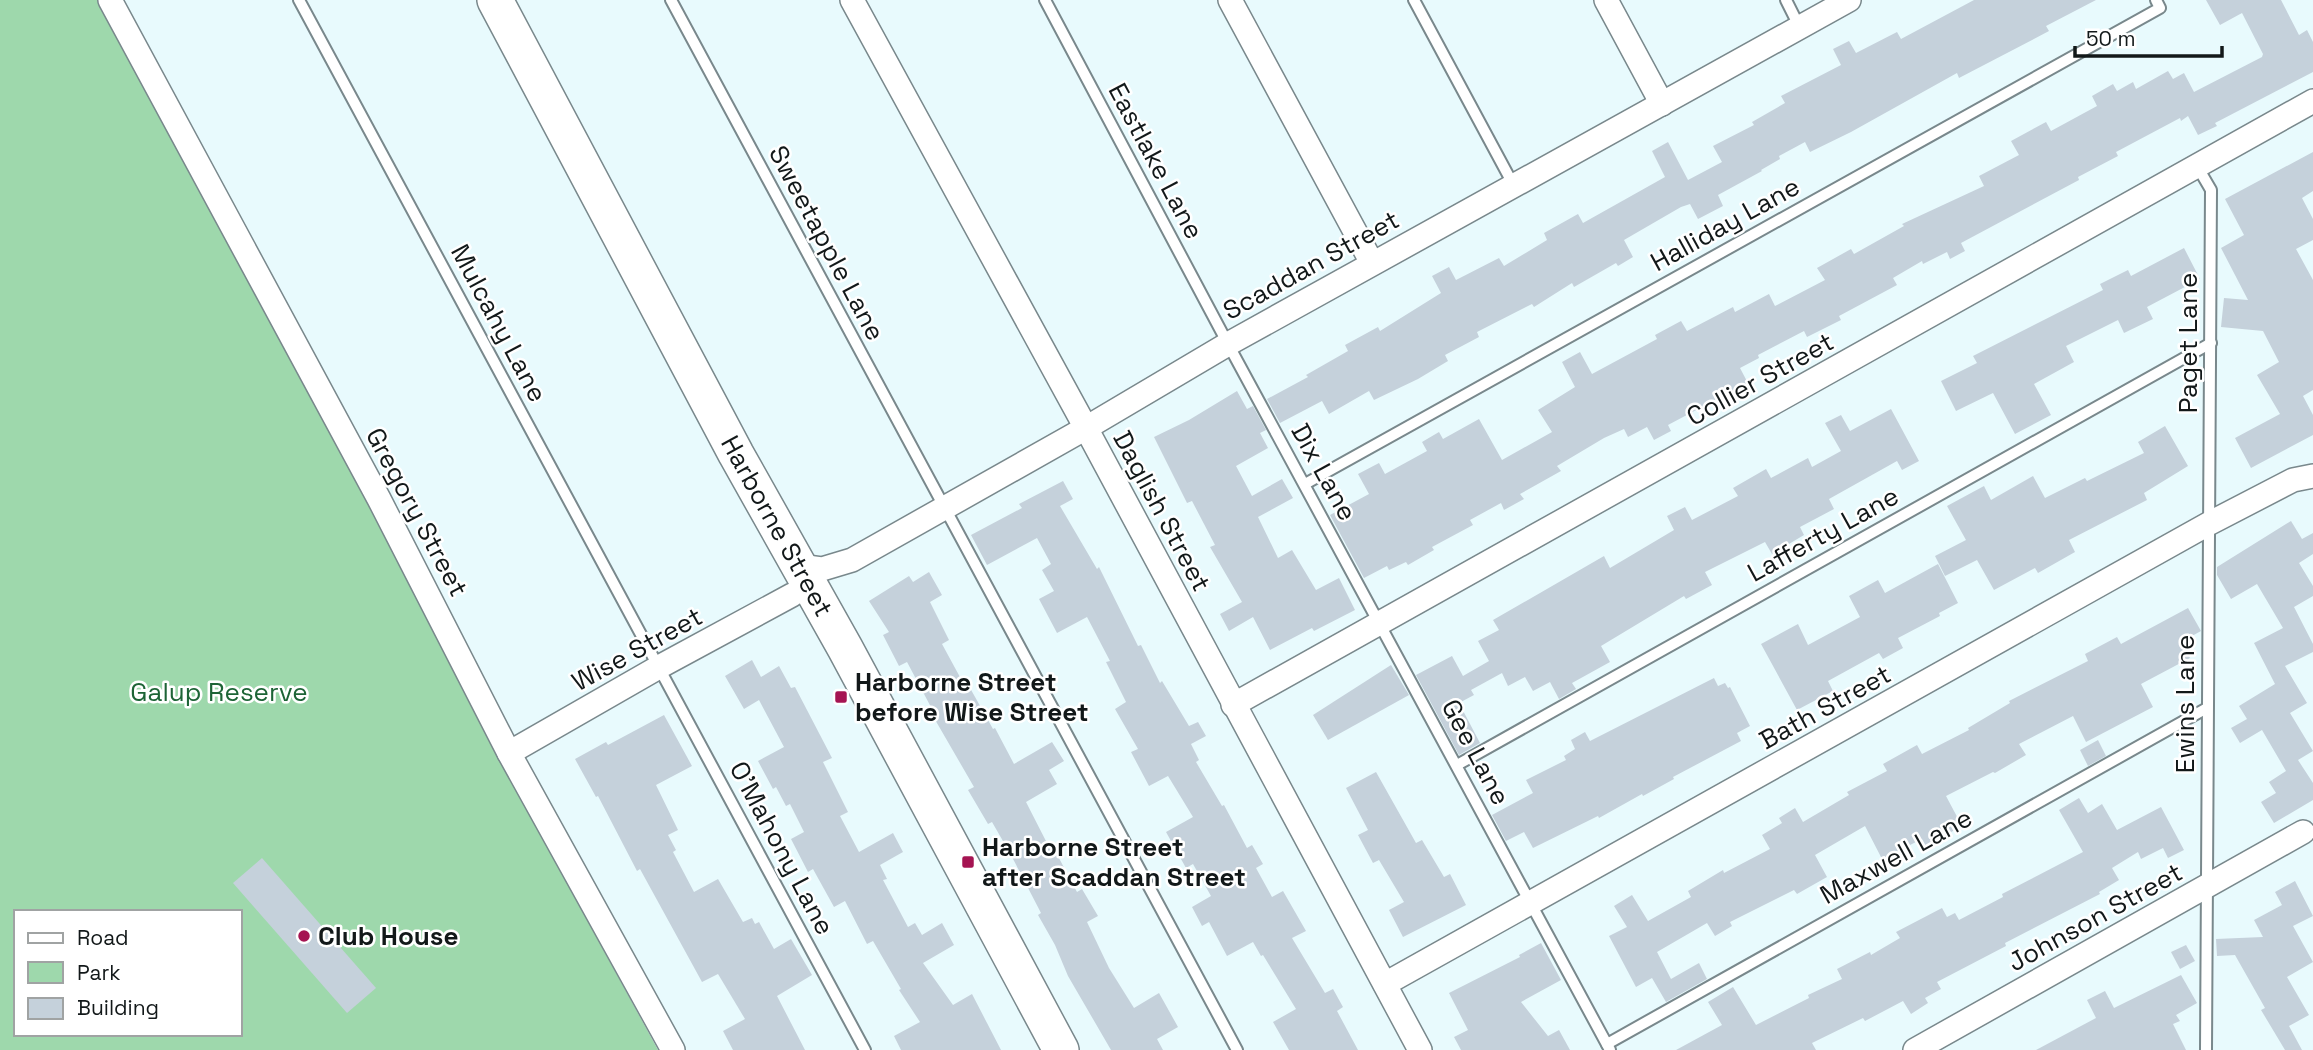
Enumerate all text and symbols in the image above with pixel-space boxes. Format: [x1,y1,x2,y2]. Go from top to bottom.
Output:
scale bar [2075,14,2222,58]
text: 50 m [2086,25,2136,52]
street label: Eastlake Lane [1101,77,1211,245]
street label: Sweetapple Lane [761,140,893,346]
street label: Halliday Lane [1644,169,1806,279]
street label: Scaddan Street [1217,202,1405,328]
street label: Mulcahy Lane [443,238,555,408]
street label: Paget Lane [2171,273,2205,413]
street label: Collier Street [1680,325,1840,433]
street label: Dix Lane [1283,417,1365,527]
street label: Gregory Street [358,422,476,602]
street label: Daglish Street [1105,425,1219,597]
street label: Harborne Street [713,429,841,623]
street label: Lafferty Lane [1741,478,1905,590]
street label: Wise Street [566,599,708,699]
street label: Ewins Lane [2168,635,2202,773]
street label: Bath Street [1753,657,1897,757]
place label: Harborne Street before Wise Street [855,665,1089,729]
park label: Galup Reserve [130,675,308,709]
marker: Harborne Street before Wise Street [833,689,849,705]
street label: Gee Lane [1434,693,1518,811]
street label: O'Mahony Lane [722,755,842,941]
street label: Maxwell Lane [1814,800,1978,912]
place label: Harborne Street after Scaddan Street [982,830,1246,894]
marker: Harborne Street after Scaddan Street [960,854,976,870]
street label: Johnson Street [2002,855,2188,979]
legend [14,910,242,1036]
place label: Club House [318,919,458,953]
text: Road [77,924,129,951]
marker: Club House [296,928,312,944]
text: Park [77,959,121,986]
text: Building [77,994,159,1021]

